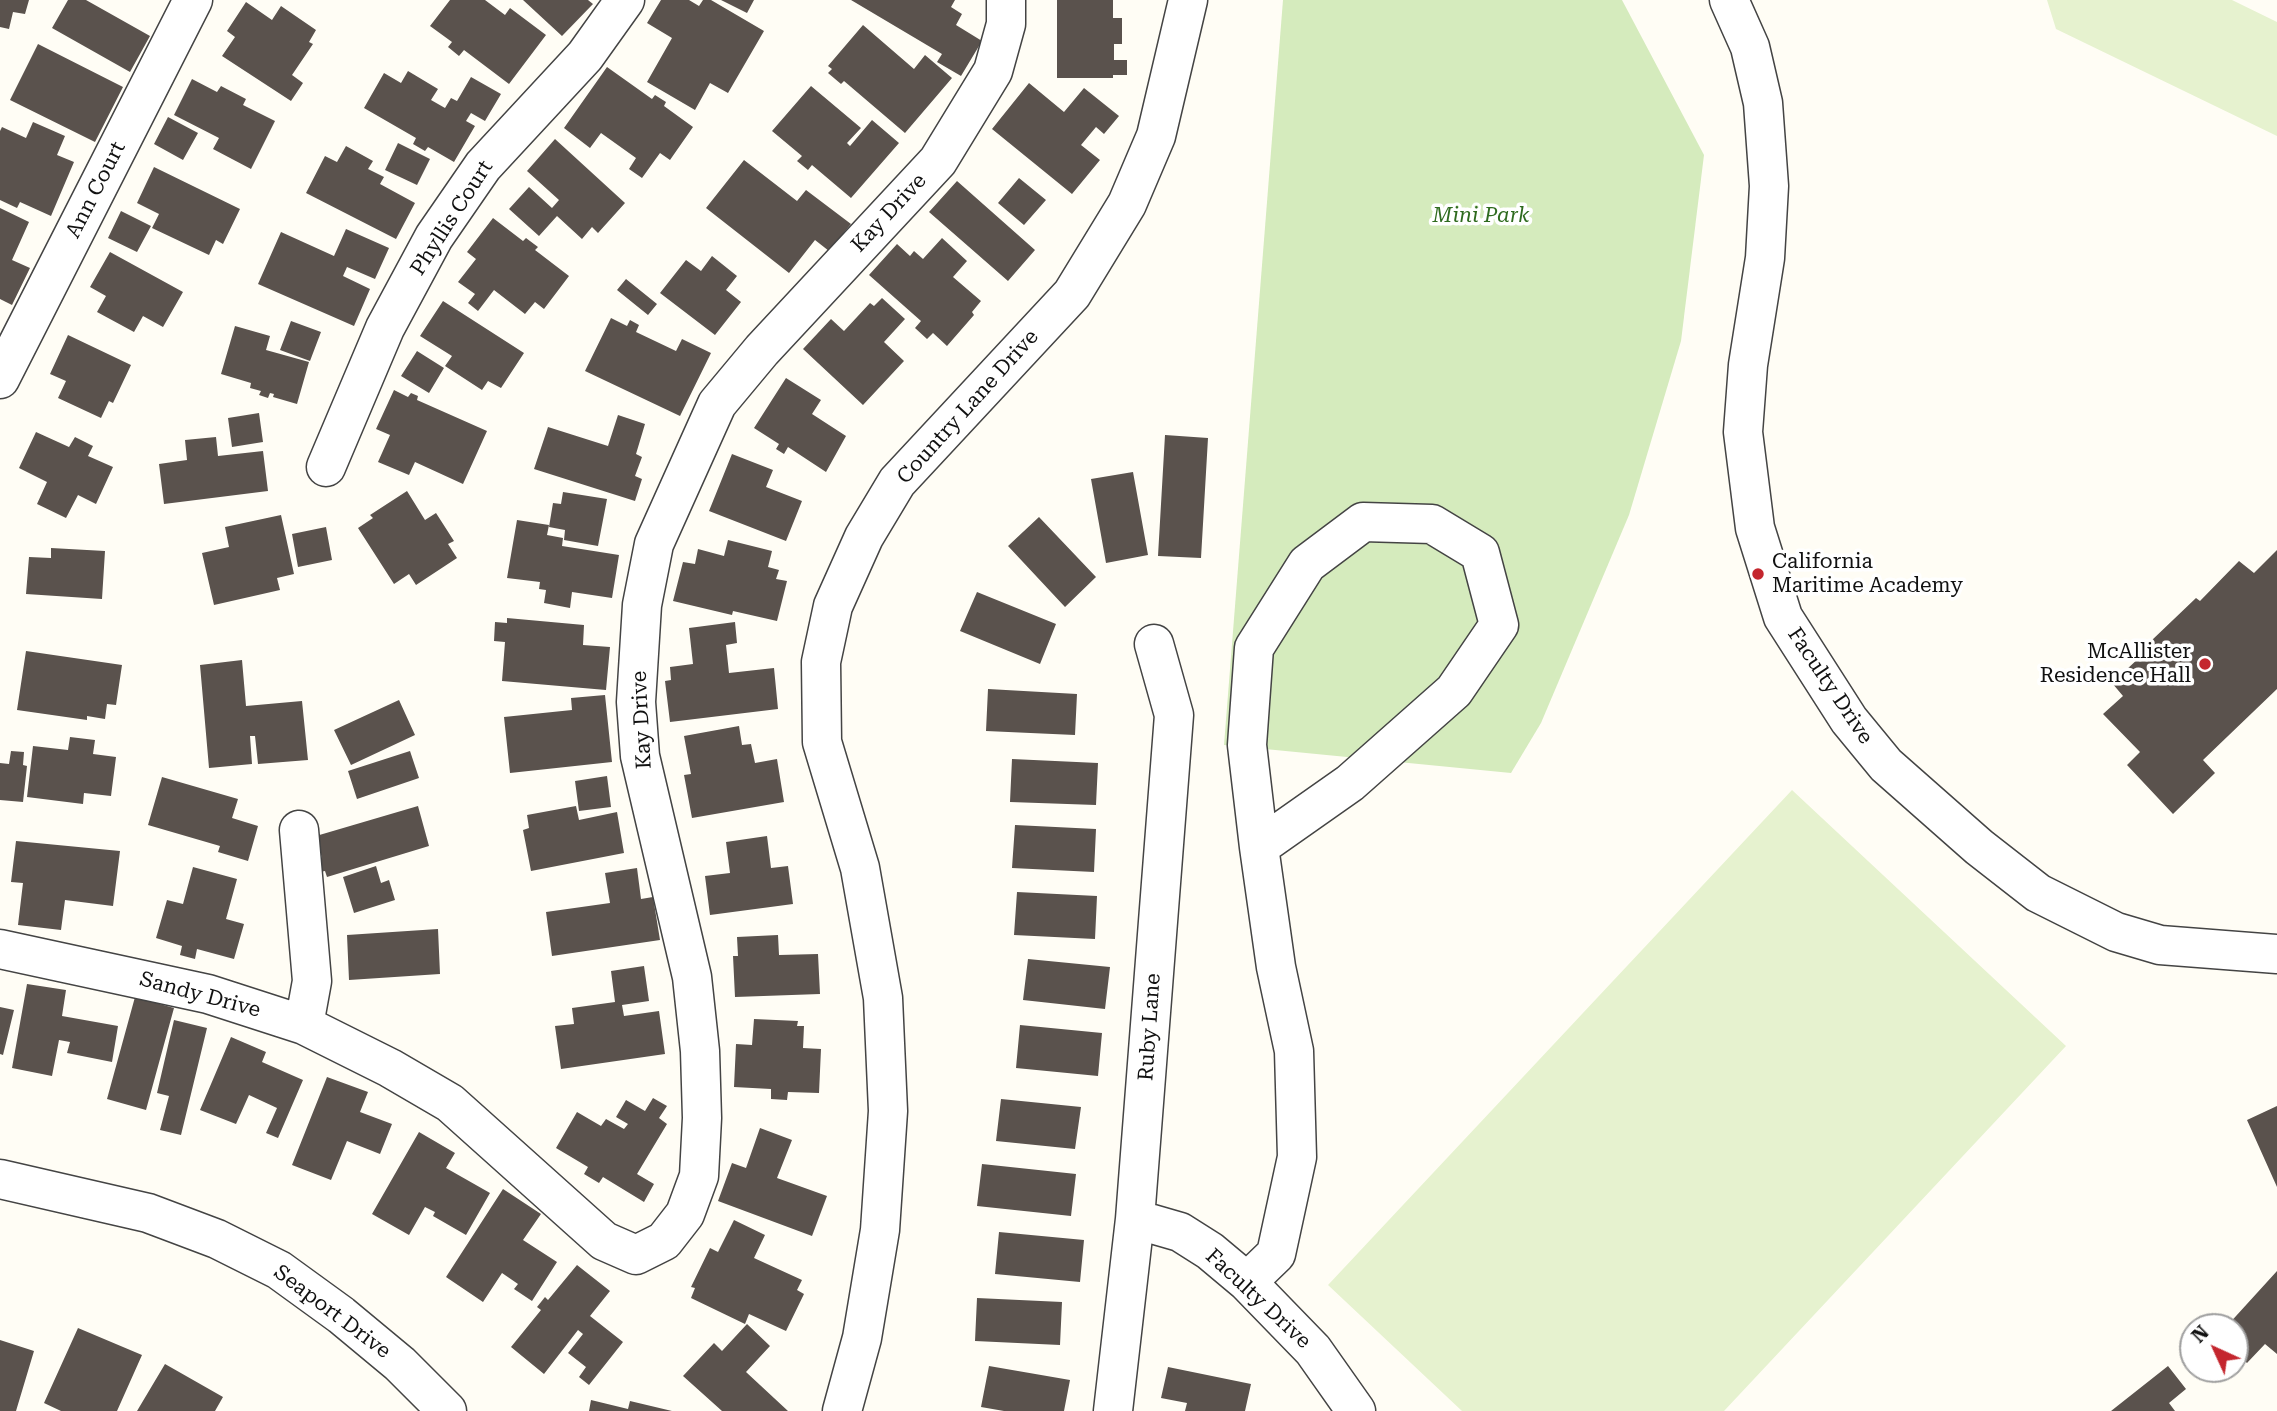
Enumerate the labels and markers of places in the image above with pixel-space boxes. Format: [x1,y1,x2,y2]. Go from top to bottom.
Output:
place label: California Maritime Academy [1772,549,1963,599]
marker: California Maritime Academy [1750,566,1766,582]
place label: McAllister Residence Hall [2040,639,2191,689]
marker: McAllister Residence Hall [2197,656,2213,672]

